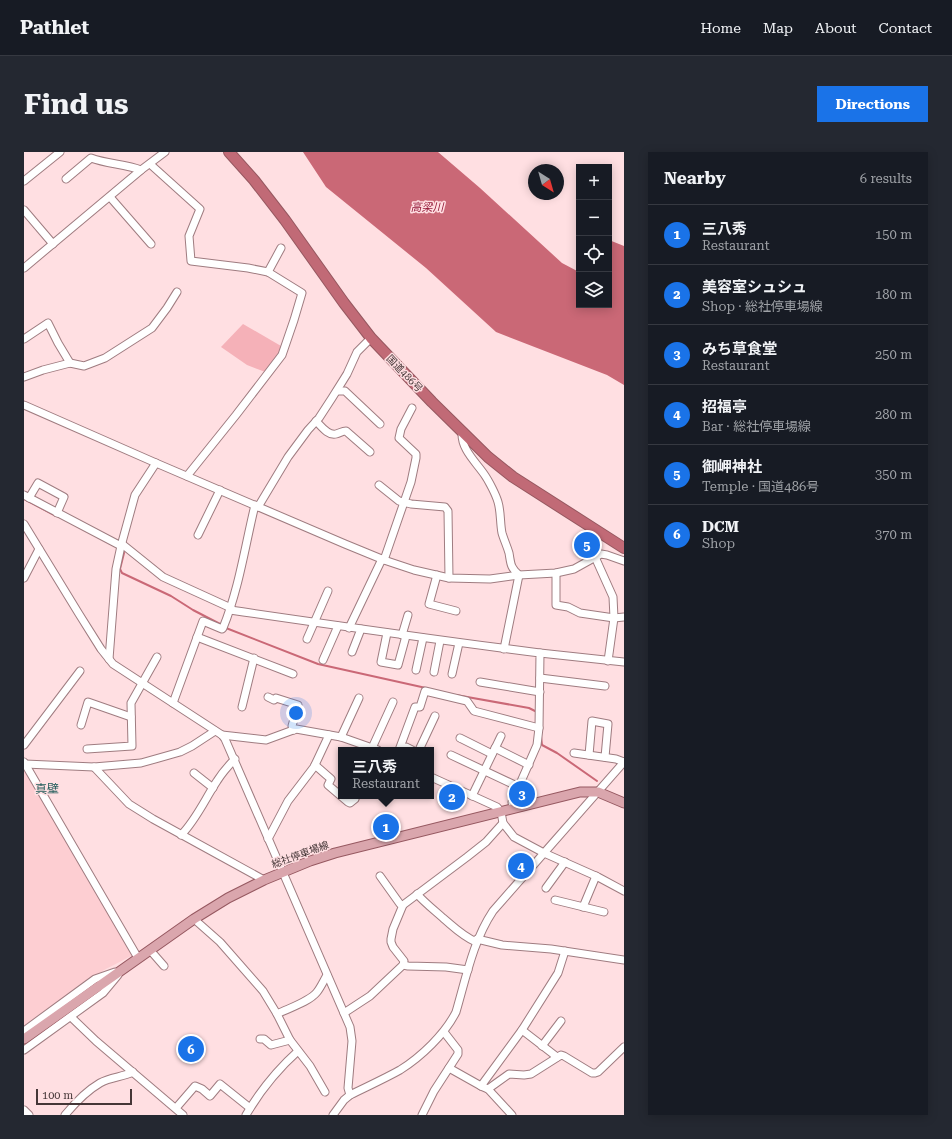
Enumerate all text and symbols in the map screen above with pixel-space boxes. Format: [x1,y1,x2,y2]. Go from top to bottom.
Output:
text: Pathlet [20,16,89,39]
text: Home [700,20,741,36]
text: Map [763,20,793,36]
text: About [815,20,857,36]
text: Contact [879,20,932,36]
button: Directions [817,86,928,122]
text: Find us [24,88,128,121]
north arrow [528,164,564,200]
map controls [576,164,612,308]
button: + [576,164,612,200]
text: Nearby [664,168,726,188]
text: 6 results [860,171,912,186]
button: − [576,200,612,236]
water label: 高梁川 [411,201,444,214]
text: 三八秀 [702,220,747,238]
text: 1 [673,227,681,242]
text: 150 m [875,227,912,242]
button: locate [576,236,612,272]
text: Restaurant [702,238,770,253]
button: layers [576,272,612,308]
text: 美容室シュシュ [702,278,807,296]
text: 2 [673,287,681,302]
text: 180 m [875,287,912,302]
text: Shop · 総社停車場線 [702,299,823,314]
text: みち草食堂 [702,340,777,358]
text: 3 [673,347,681,362]
text: 250 m [875,347,912,362]
street label: 国道486号 [384,353,425,394]
text: Restaurant [702,358,770,373]
text: 招福亭 [702,398,747,416]
text: 4 [673,407,681,422]
text: 280 m [875,407,912,422]
text: Bar · 総社停車場線 [702,419,811,434]
text: 御岬神社 [702,458,762,476]
text: 5 [673,467,681,482]
text: 350 m [875,467,912,482]
text: Temple · 国道486号 [702,479,819,494]
text: DCM [702,518,739,536]
text: 6 [673,527,681,542]
text: 370 m [875,527,912,542]
pin: 5 [574,530,600,560]
text: Shop [702,536,735,551]
your location [286,703,306,723]
popup [338,747,434,799]
text: 三八秀 [352,758,397,776]
text: Restaurant [352,776,420,791]
pin: 3 [509,779,535,809]
district label: 真壁 [35,782,59,796]
pin: 2 [439,782,465,812]
pin: 1 [373,812,399,842]
street label: 総社停車場線 [270,839,330,870]
pin: 4 [508,851,534,881]
pin: 6 [178,1034,204,1064]
scale bar [36,1087,132,1106]
text: 100 m [42,1089,73,1102]

